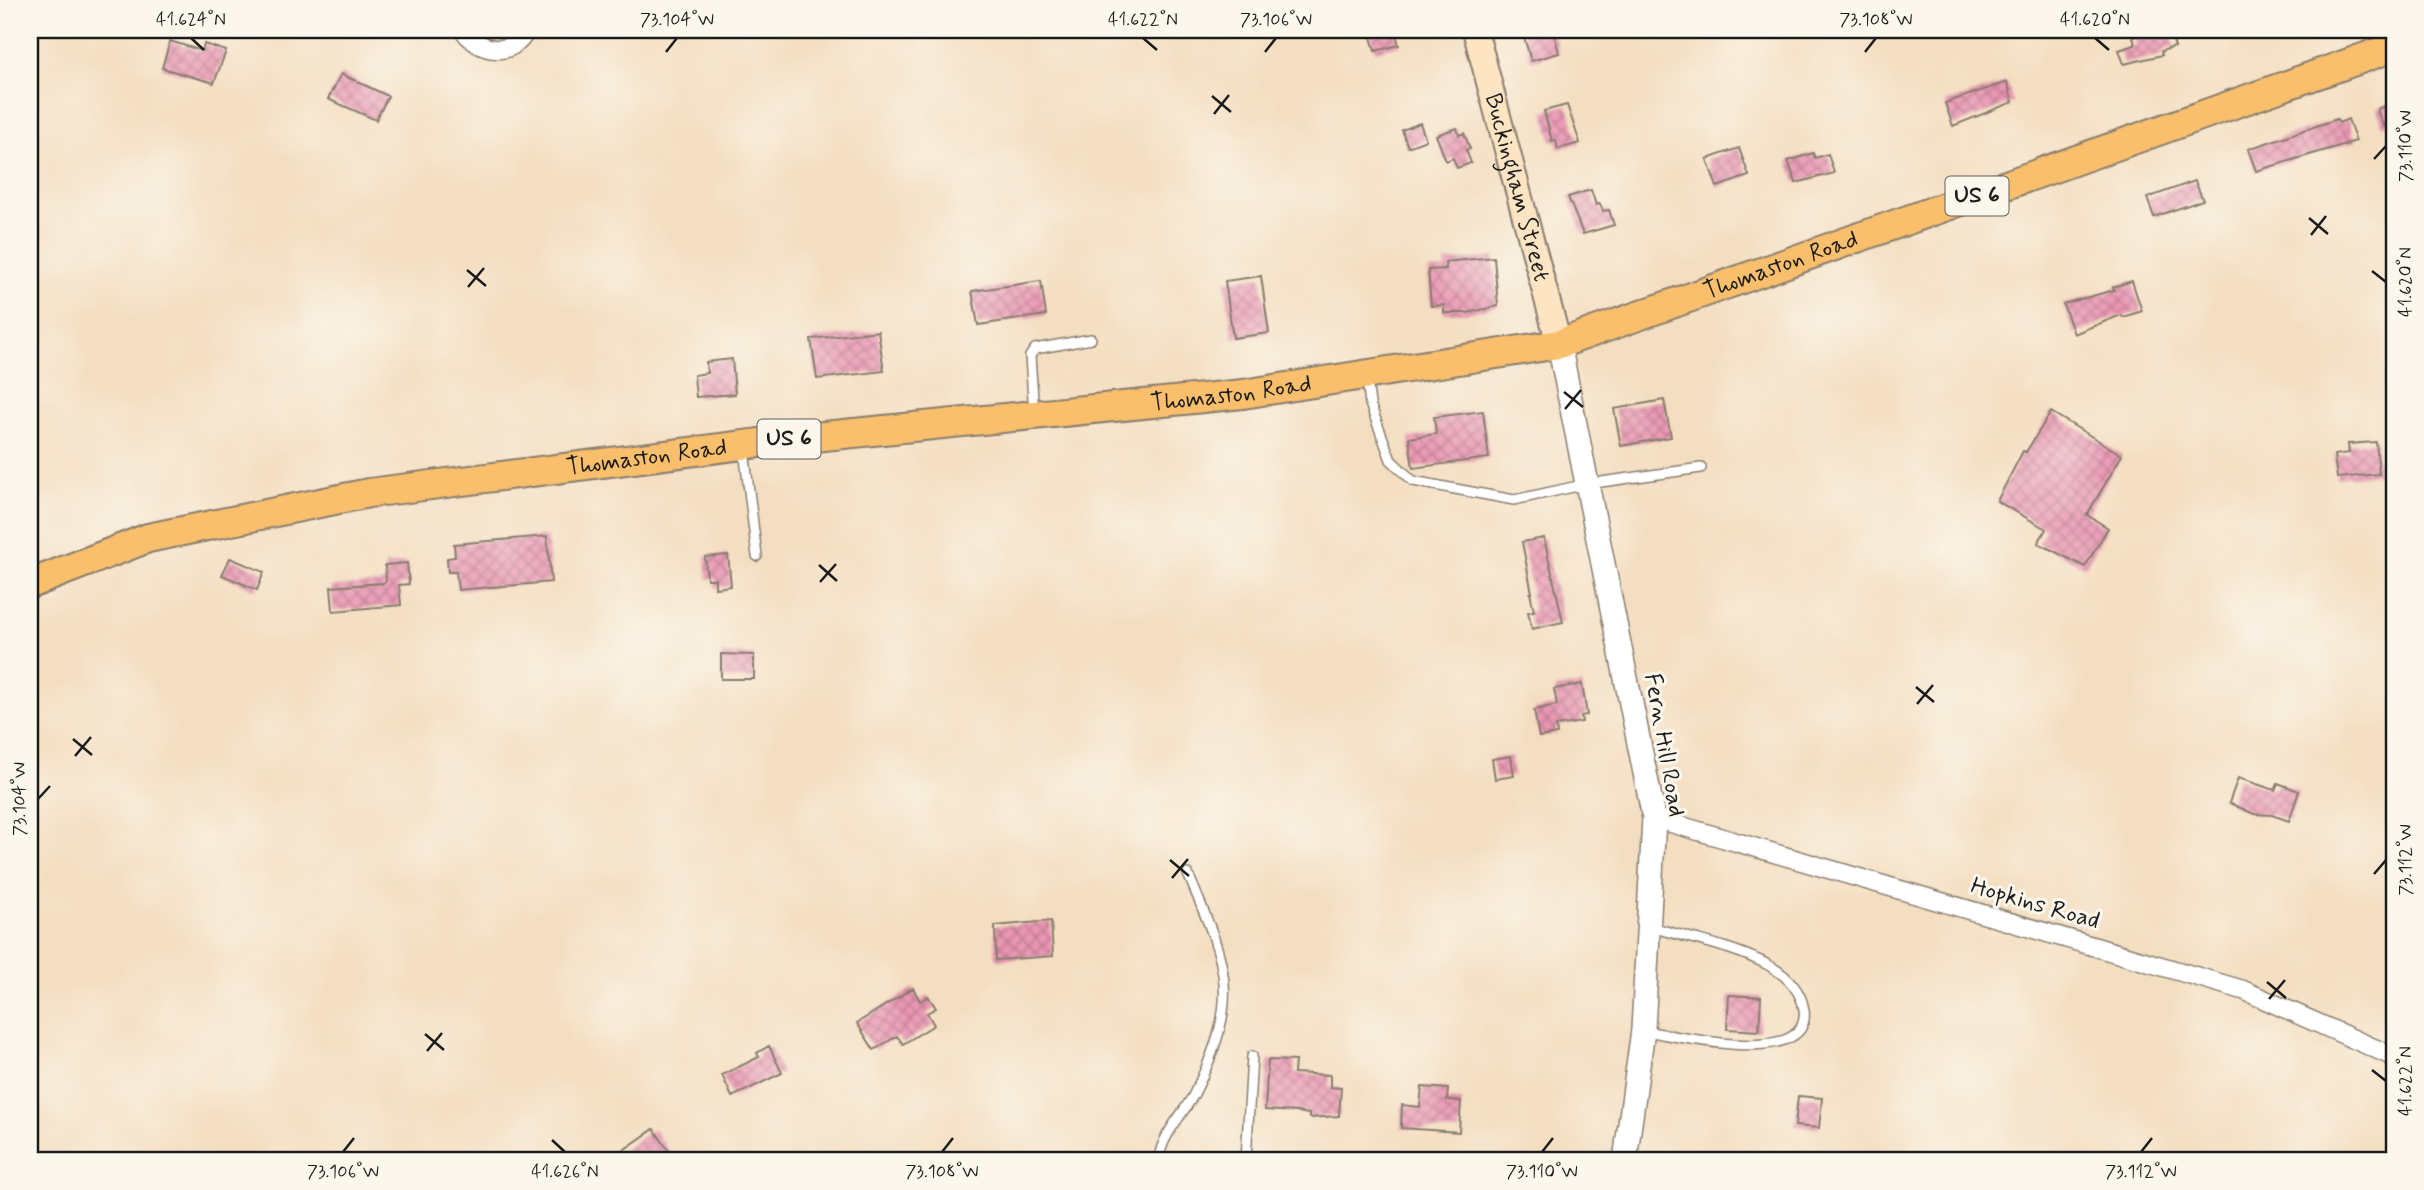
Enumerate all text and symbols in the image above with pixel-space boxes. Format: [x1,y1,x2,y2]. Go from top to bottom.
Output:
text: 41.624°N [156,8,226,32]
text: 73.104°W [640,8,714,32]
text: 41.622°N [1108,8,1178,32]
text: 73.106°W [1240,8,1312,32]
text: 73.108°W [1839,8,1913,32]
text: 41.620°N [2060,8,2130,32]
street label: Buckingham Street [1477,90,1557,285]
text: 73.110°W [2394,110,2418,182]
road number: US 6 [1946,176,2008,216]
street label: Thomaston Road [1699,223,1862,307]
text: 41.620°N [2394,247,2418,317]
street label: Thomaston Road [1149,368,1314,419]
road number: US 6 [758,420,820,458]
street label: Thomaston Road [564,432,729,483]
street label: Fern Hill Road [1636,671,1692,819]
text: 73.104°W [8,762,32,836]
text: 73.112°W [2394,824,2418,896]
street label: Hopkins Road [1967,871,2103,937]
text: 41.622°N [2394,1046,2418,1116]
text: 73.106°W [307,1160,379,1184]
text: 41.626°N [531,1160,599,1184]
text: 73.108°W [905,1160,979,1184]
text: 73.110°W [1506,1160,1578,1184]
text: 73.112°W [2105,1160,2177,1184]

